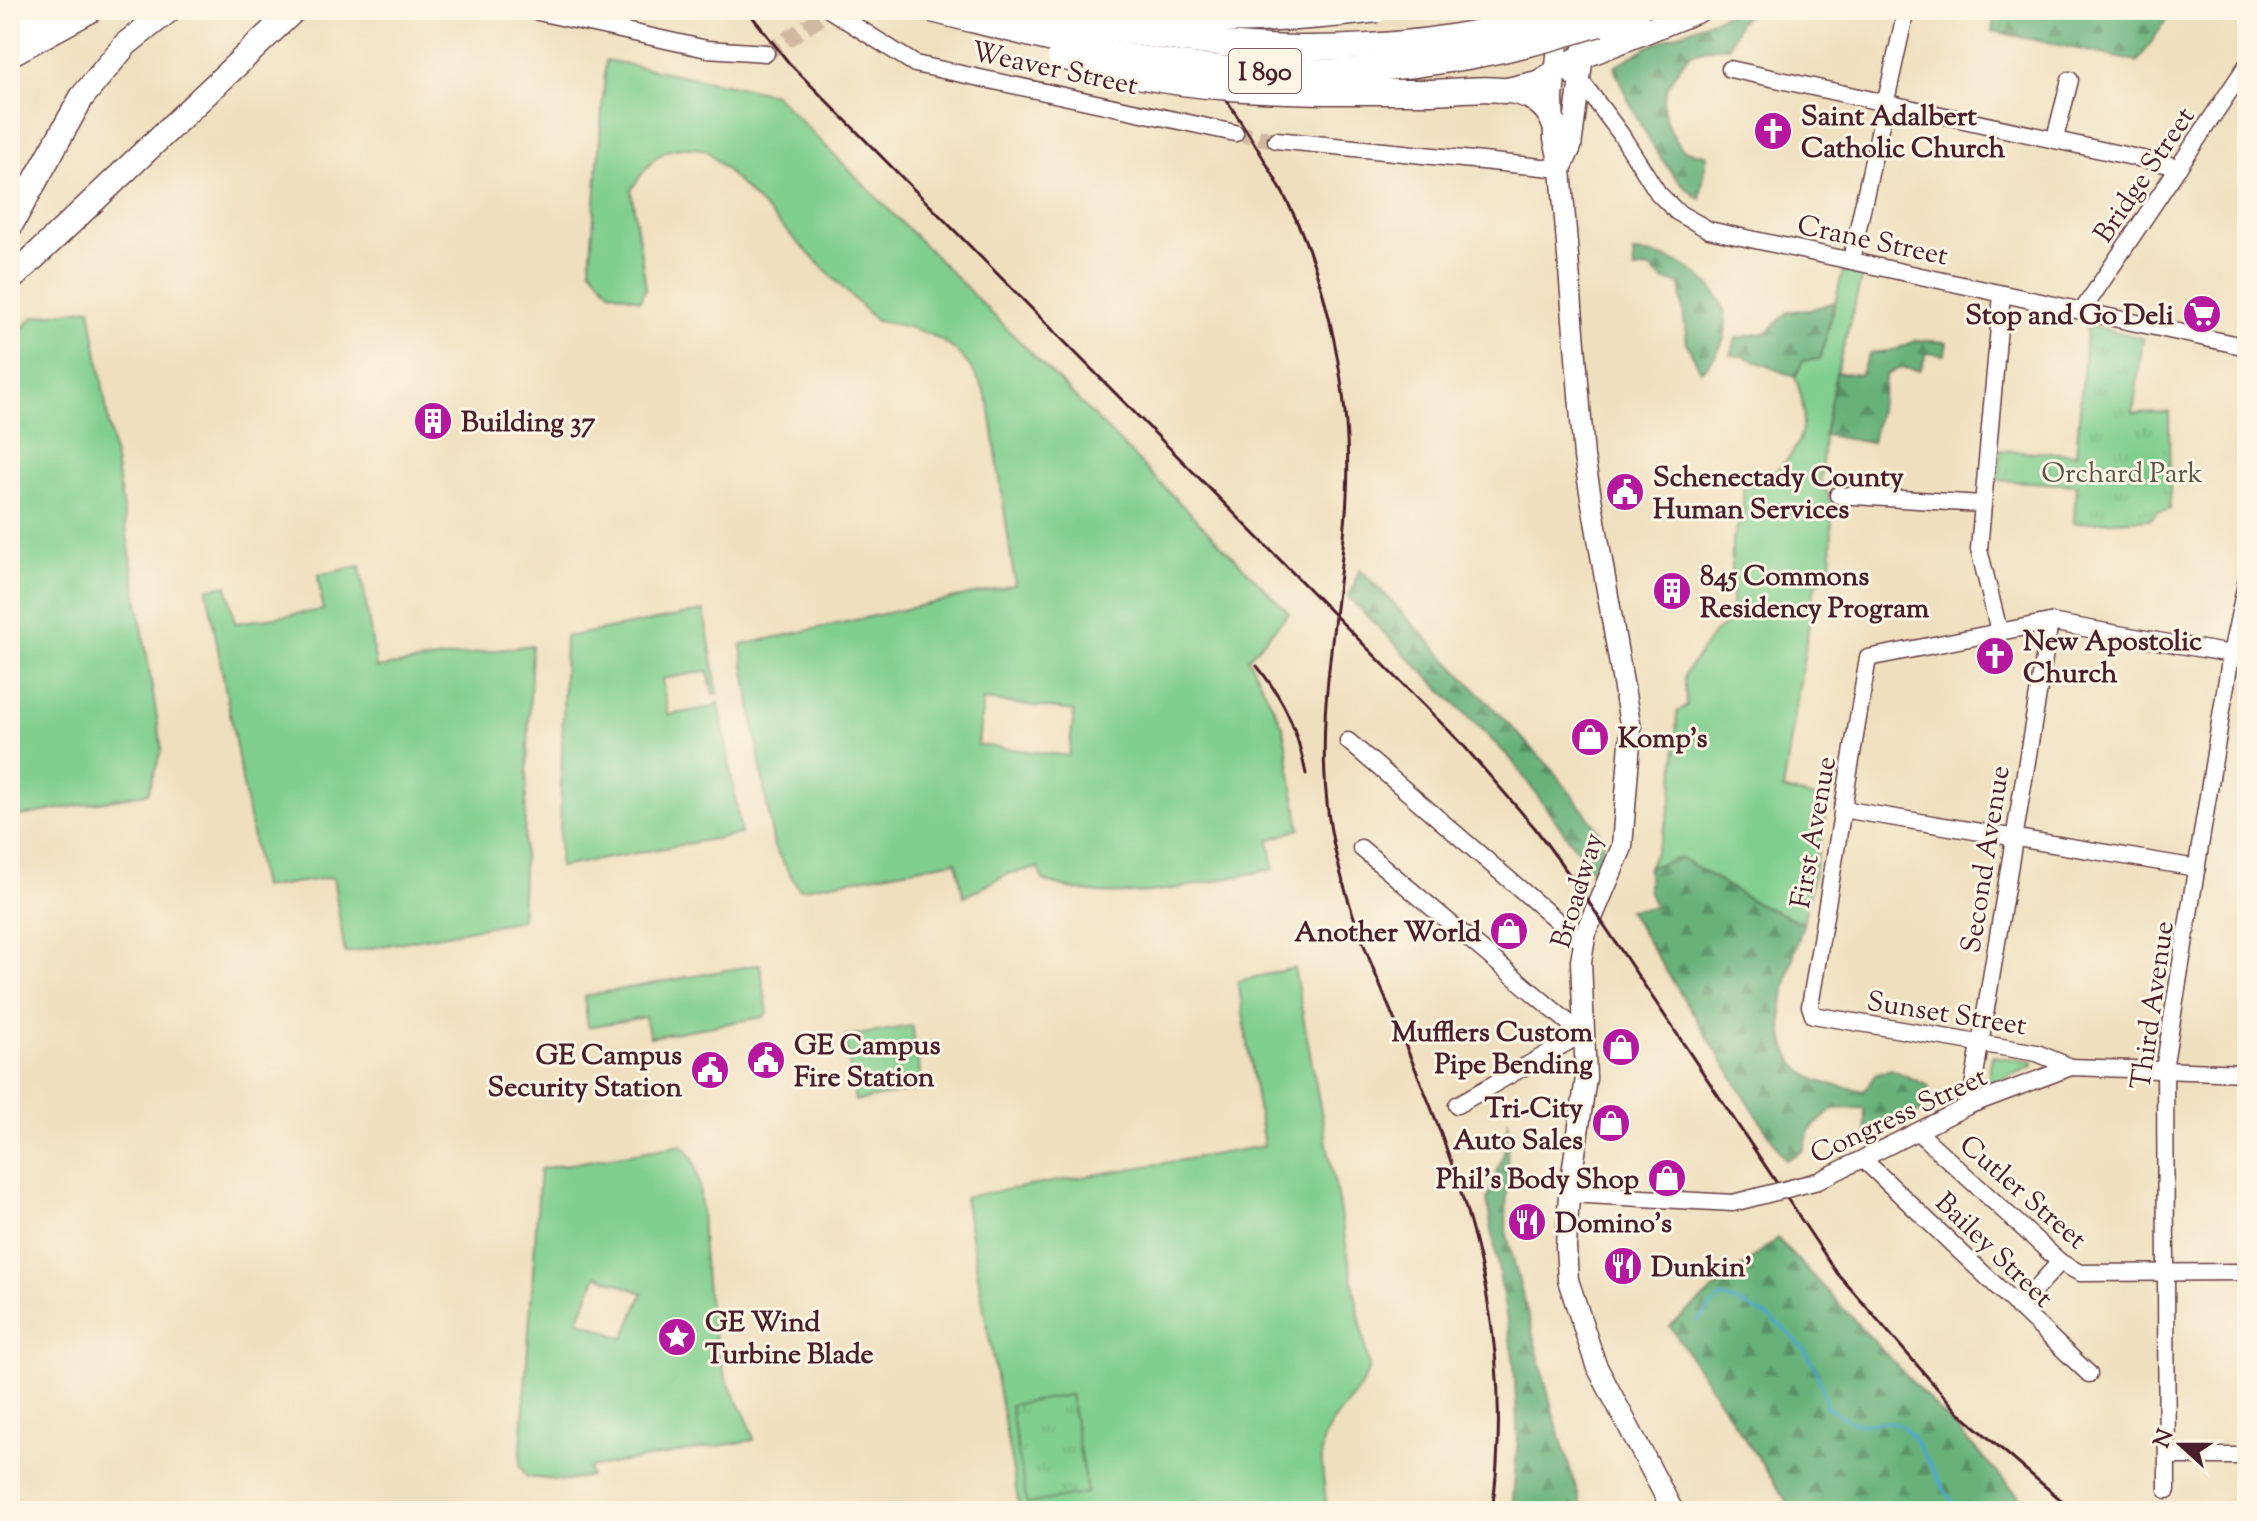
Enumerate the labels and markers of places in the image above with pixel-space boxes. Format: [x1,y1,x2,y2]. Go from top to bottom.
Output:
place label: Saint Adalbert Catholic Church [1801,98,2006,170]
church icon: Saint Adalbert Catholic Church [1752,110,1794,152]
supermarket icon: Stop and Go Deli [2181,293,2223,335]
place label: Stop and Go Deli [1965,297,2174,337]
building icon: Building 37 [412,400,454,442]
place label: Building 37 [461,404,595,444]
place label: Schenectady County Human Services [1653,459,1904,531]
public building icon: Schenectady County Human Services [1604,471,1646,513]
place label: 845 Commons Residency Program [1700,558,1930,630]
building icon: 845 Commons Residency Program [1651,570,1693,612]
place label: New Apostolic Church [2023,623,2202,695]
church icon: New Apostolic Church [1974,635,2016,677]
shop icon: Komp's [1569,716,1611,758]
place label: Komp's [1618,720,1708,760]
shop icon: Another World [1488,910,1530,952]
place label: Another World [1294,914,1481,954]
place label: Mufflers Custom Pipe Bending [1391,1014,1594,1086]
shop icon: Mufflers Custom Pipe Bending [1600,1026,1642,1068]
place label: GE Campus Fire Station [794,1027,940,1099]
place label: GE Campus Security Station [488,1037,682,1109]
public building icon: GE Campus Fire Station [745,1039,787,1081]
public building icon: GE Campus Security Station [689,1049,731,1091]
place label: Tri-City Auto Sales [1453,1090,1583,1162]
shop icon: Tri-City Auto Sales [1590,1102,1632,1144]
shop icon: Phil's Body Shop [1646,1157,1688,1199]
place label: Phil's Body Shop [1436,1161,1639,1201]
restaurant icon: Domino's [1506,1201,1548,1243]
place label: Domino's [1555,1205,1672,1245]
restaurant icon: Dunkin' [1602,1245,1644,1287]
place label: Dunkin' [1651,1249,1752,1289]
place label: GE Wind Turbine Blade [705,1304,874,1376]
place icon: GE Wind Turbine Blade [656,1316,698,1358]

